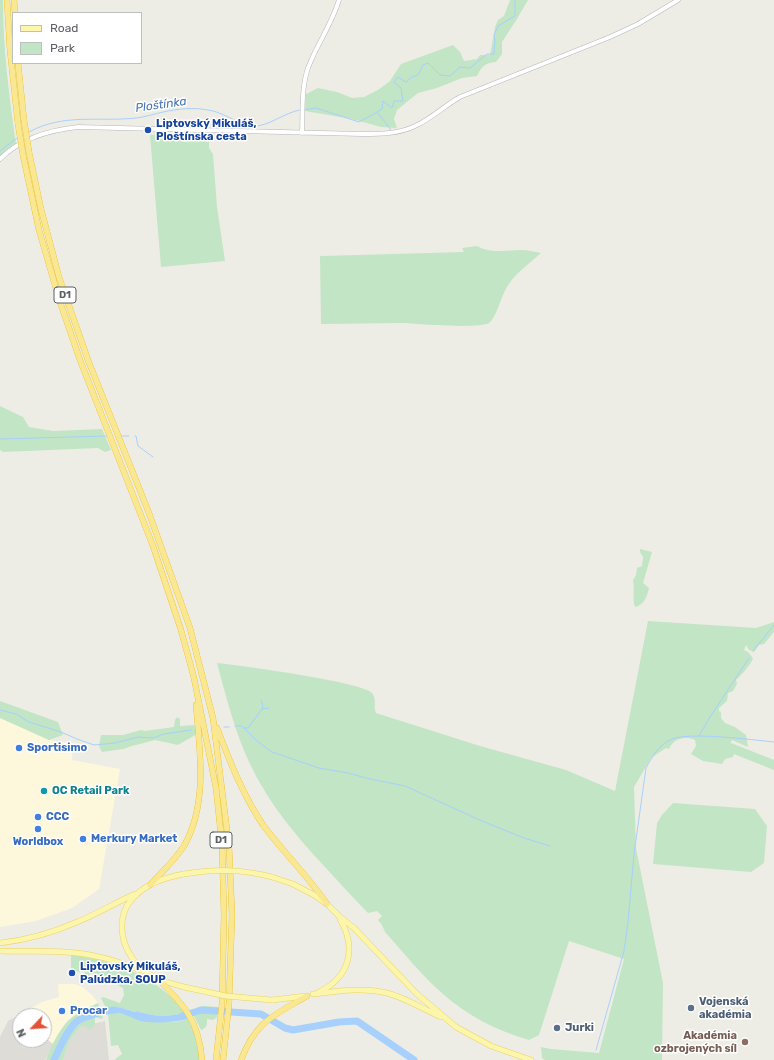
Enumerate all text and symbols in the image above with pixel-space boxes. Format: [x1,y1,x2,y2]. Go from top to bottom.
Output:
legend [12,12,142,64]
text: Road [50,21,78,35]
text: Park [50,41,75,55]
water label: Ploštínka [134,94,188,116]
place label: Liptovský Mikuláš, Ploštínska cesta [156,117,257,143]
marker: Liptovský Mikuláš, Ploštínska cesta [143,125,153,135]
road number: D1 [54,287,76,303]
place label: Sportisimo [27,741,87,755]
marker: Sportisimo [14,743,24,753]
place label: OC Retail Park [52,784,129,798]
marker: OC Retail Park [39,786,49,796]
place label: CCC [46,810,69,824]
marker: CCC [33,812,43,822]
marker: Worldbox [33,824,43,834]
place label: Merkury Market [91,832,177,846]
road number: D1 [210,832,232,848]
marker: Merkury Market [78,834,88,844]
place label: Worldbox [13,835,63,849]
place label: Liptovský Mikuláš, Palúdzka, SOUP [80,960,181,986]
marker: Liptovský Mikuláš, Palúdzka, SOUP [67,968,77,978]
place label: Vojenská akadémia [699,995,751,1021]
marker: Vojenská akadémia [686,1003,696,1013]
place label: Procar [70,1004,107,1018]
marker: Procar [57,1006,67,1016]
north arrow [12,1008,52,1048]
place label: Jurki [565,1021,594,1035]
marker: Jurki [552,1023,562,1033]
text: N [14,1027,29,1039]
place label: Akadémia ozbrojených síl [654,1029,737,1055]
marker: Akadémia ozbrojených síl [740,1037,750,1047]

